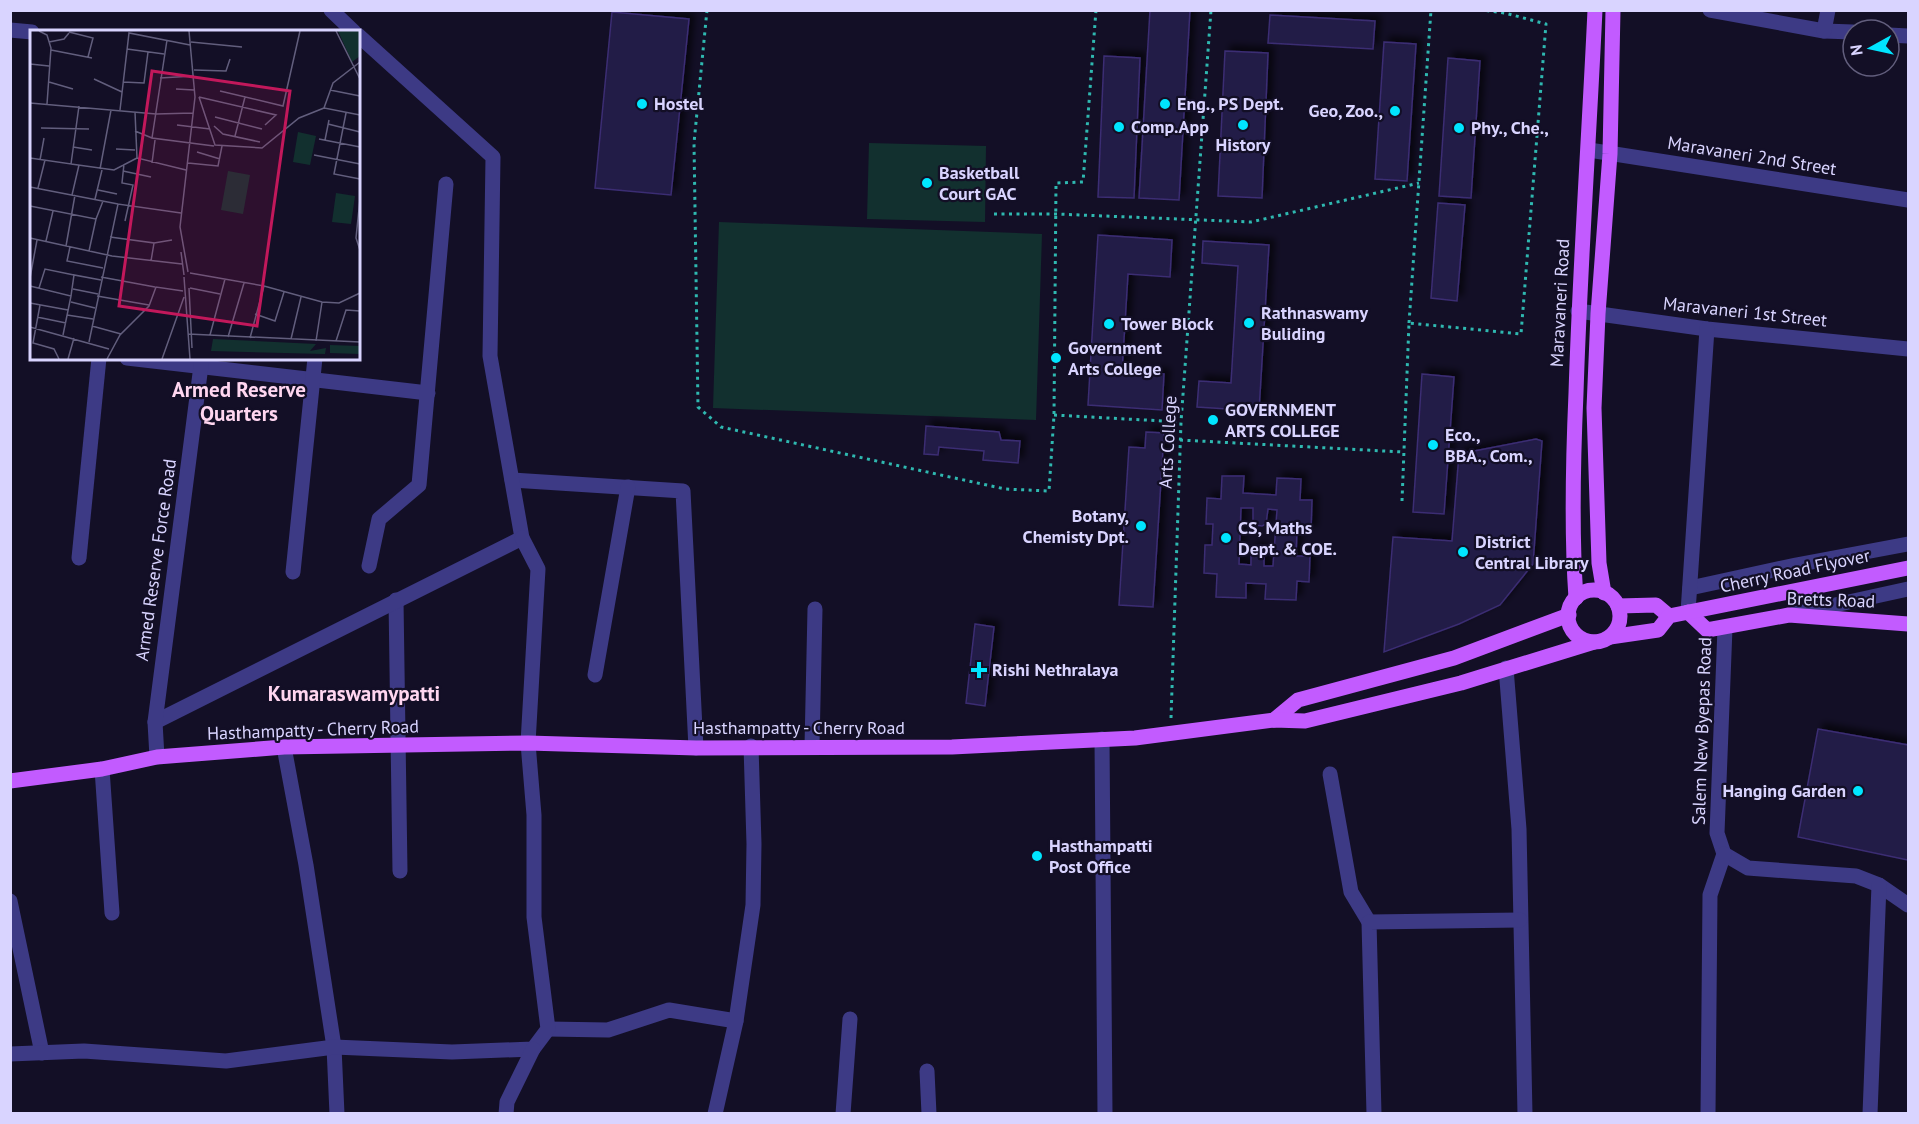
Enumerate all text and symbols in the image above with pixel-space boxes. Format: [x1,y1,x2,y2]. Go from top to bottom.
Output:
north arrow [1841,18,1901,78]
inset map [30,30,360,360]
text: N [1846,43,1867,57]
place label: Hostel [654,92,704,115]
place label: Eng., PS Dept. [1177,92,1284,115]
marker: Hostel [635,97,649,111]
marker: Eng., PS Dept. [1158,97,1172,111]
place label: Geo, Zoo., [1308,99,1383,122]
marker: Geo, Zoo., [1388,104,1402,118]
place label: Comp.App [1131,115,1209,138]
place label: Phy., Che., [1471,116,1549,139]
marker: History [1236,118,1250,132]
marker: Comp.App [1112,120,1126,134]
marker: Phy., Che., [1452,121,1466,135]
street label: Maravaneri 2nd Street [1666,131,1838,180]
place label: History [1216,133,1271,156]
place label: Basketball Court GAC [939,161,1020,205]
marker: Basketball Court GAC [920,176,934,190]
street label: Maravaneri Road [1545,238,1574,368]
street label: Maravaneri 1st Street [1662,291,1828,332]
place label: Rathnaswamy Buliding [1261,301,1369,345]
place label: Tower Block [1121,312,1214,335]
marker: Rathnaswamy Buliding [1242,316,1256,330]
marker: Tower Block [1102,317,1116,331]
place label: Government Arts College [1068,336,1163,380]
marker: Government Arts College [1049,351,1063,365]
district label: Armed Reserve Quarters [172,376,306,427]
street label: Arts College [1154,395,1181,489]
place label: GOVERNMENT ARTS COLLEGE [1225,398,1340,442]
marker: GOVERNMENT ARTS COLLEGE [1206,413,1220,427]
place label: Eco., BBA., Com., [1445,423,1532,467]
marker: Eco., BBA., Com., [1426,438,1440,452]
street label: Armed Reserve Force Road [130,457,181,663]
place label: Botany, Chemisty Dpt. [1023,504,1129,548]
place label: CS, Maths Dept. & COE. [1238,516,1337,560]
marker: Botany, Chemisty Dpt. [1134,519,1148,533]
place label: District Central Library [1475,530,1589,574]
marker: CS, Maths Dept. & COE. [1219,531,1233,545]
street label: Cherry Road Flyover [1718,543,1872,598]
marker: District Central Library [1456,545,1470,559]
street label: Bretts Road [1786,586,1876,613]
street label: Salem New Byepas Road [1687,637,1716,825]
place label: Rishi Nethralaya [992,658,1119,681]
marker: Rishi Nethralaya [970,661,988,679]
district label: Kumaraswamypatti [268,680,440,707]
street label: Hasthampatty - Cherry Road [207,714,419,745]
street label: Hasthampatty - Cherry Road [693,716,905,739]
place label: Hanging Garden [1722,779,1846,802]
marker: Hanging Garden [1851,784,1865,798]
place label: Hasthampatti Post Office [1049,834,1153,878]
marker: Hasthampatti Post Office [1030,849,1044,863]

